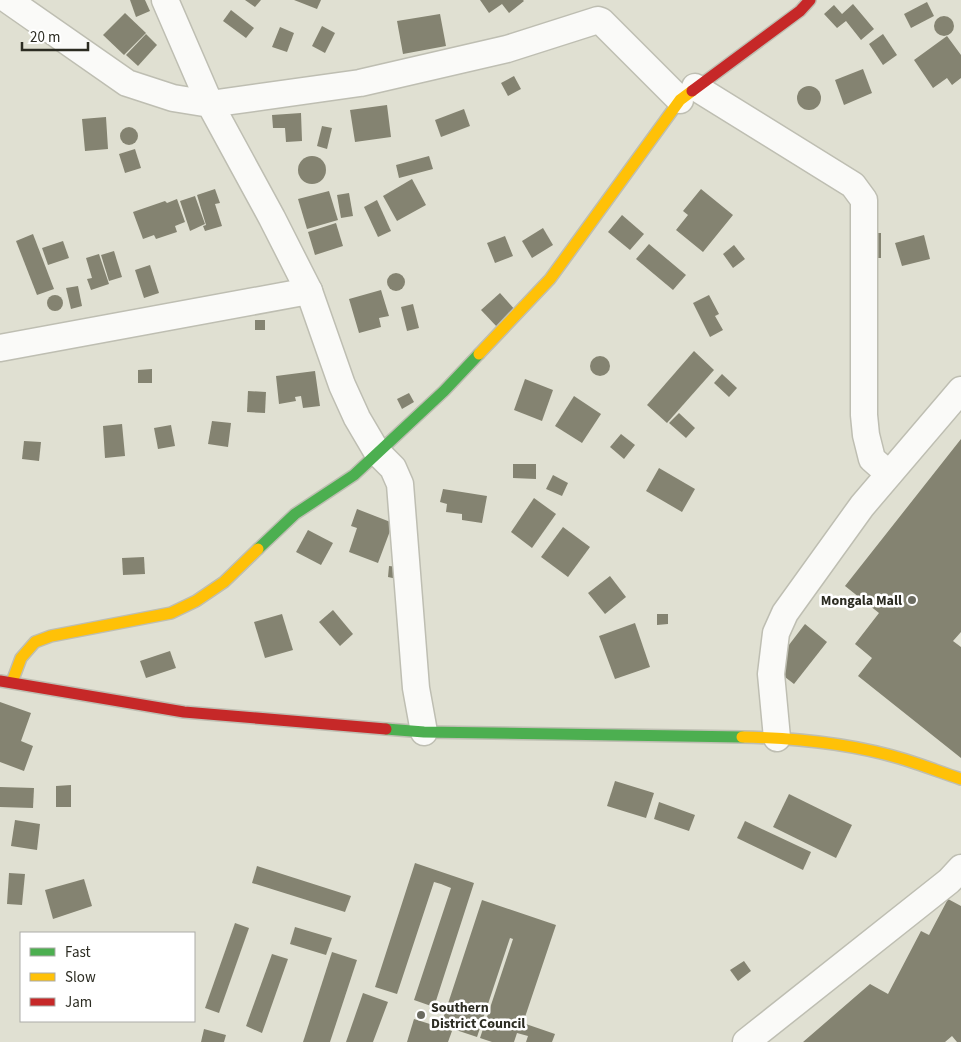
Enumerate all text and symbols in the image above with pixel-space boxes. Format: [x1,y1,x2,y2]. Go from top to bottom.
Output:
scale bar [22,20,89,52]
text: 20 m [30,27,60,48]
place label: Mongala Mall [821,591,902,611]
marker: Mongala Mall [906,594,918,606]
legend [20,932,195,1022]
text: Fast [65,942,91,963]
text: Slow [65,967,96,988]
text: Jam [65,992,92,1013]
place label: Southern District Council [431,998,525,1034]
marker: Southern District Council [415,1009,427,1021]

